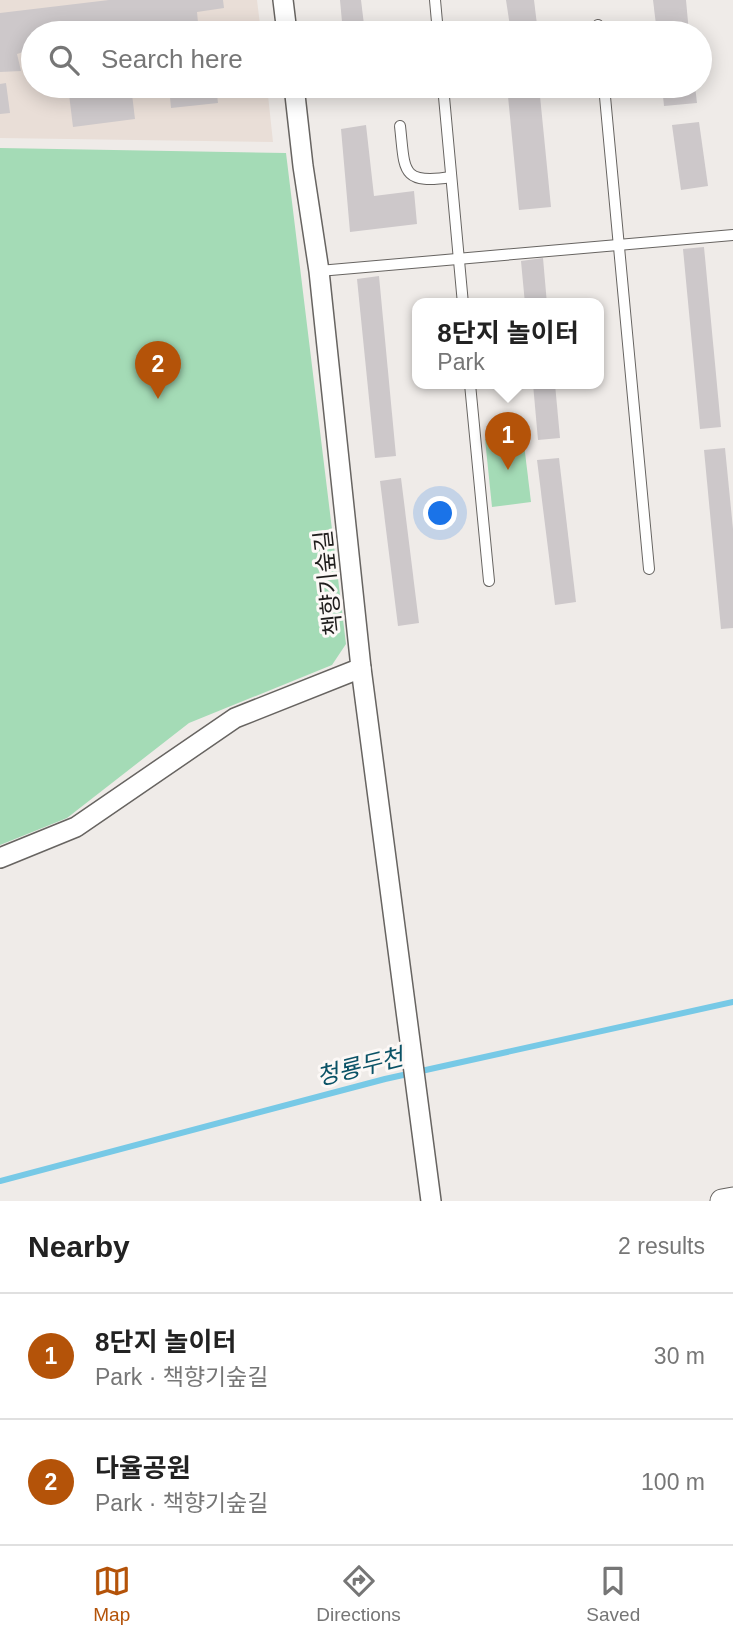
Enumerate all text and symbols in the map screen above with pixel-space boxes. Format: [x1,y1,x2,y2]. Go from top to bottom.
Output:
search box [21,21,712,98]
icon: search [45,41,83,79]
text: Search here [101,44,243,74]
popup [412,298,604,389]
text: 8단지 놀이터 [437,318,579,348]
pin: 2 [135,341,181,399]
text: Park [437,349,485,375]
pin: 1 [485,412,531,470]
your location [423,496,457,530]
street label: 책향기숲길 [310,529,346,637]
water label: 청룡두천 [314,1042,409,1090]
text: Nearby [28,1230,130,1263]
text: 2 results [618,1233,705,1259]
text: 8단지 놀이터 [95,1327,236,1357]
text: 1 [45,1343,57,1369]
text: 30 m [654,1343,705,1369]
text: Park · 책향기숲길 [95,1364,269,1390]
text: 다율공원 [95,1453,191,1483]
text: 2 [45,1469,57,1495]
text: 100 m [641,1469,705,1495]
text: Park · 책향기숲길 [95,1490,269,1516]
tab: Map [93,1562,131,1626]
tab: Directions [316,1562,401,1626]
tab: Saved [586,1562,640,1626]

